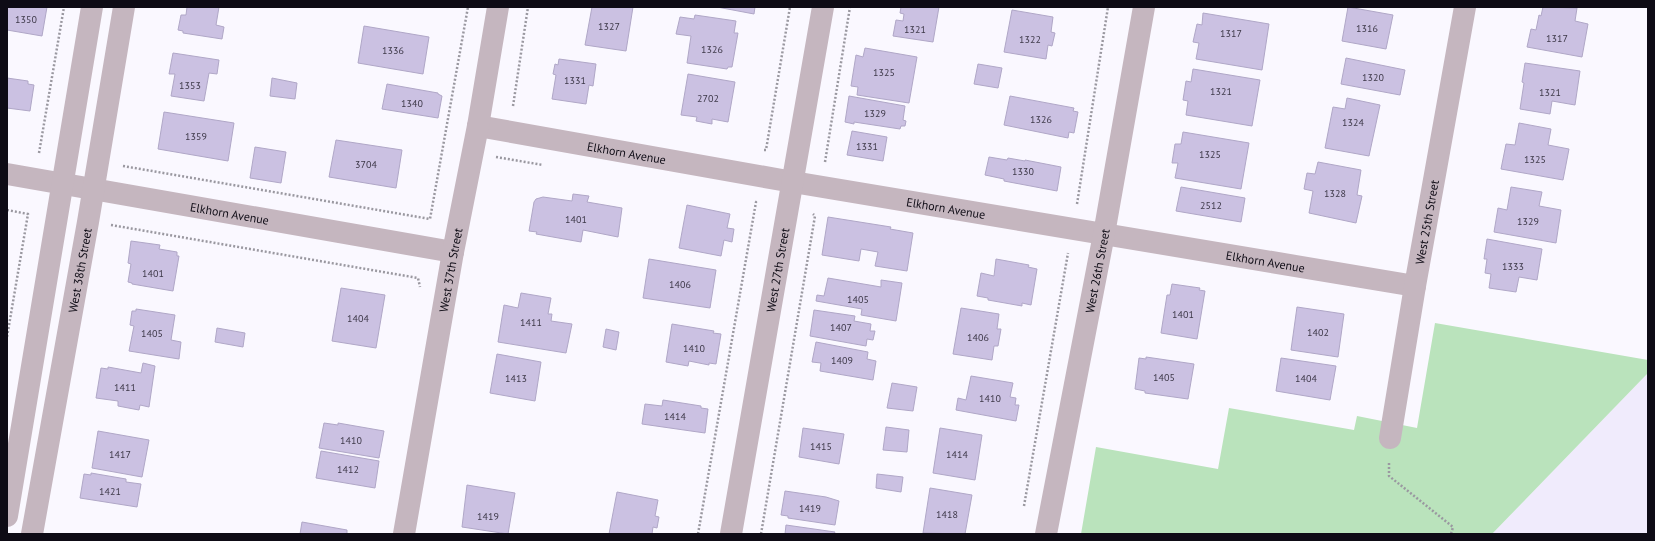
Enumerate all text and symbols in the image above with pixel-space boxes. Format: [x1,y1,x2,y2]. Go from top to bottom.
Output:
house number: 1350 [15,13,37,26]
house number: 1327 [598,20,620,33]
house number: 1316 [1356,22,1378,35]
house number: 1321 [904,23,926,36]
house number: 1317 [1220,27,1242,40]
house number: 1317 [1546,32,1568,45]
house number: 1322 [1019,33,1041,46]
house number: 1326 [701,43,723,56]
house number: 1336 [382,44,404,57]
house number: 1325 [873,66,895,79]
house number: 1320 [1362,71,1384,84]
house number: 1331 [564,74,586,87]
house number: 1353 [179,79,201,92]
house number: 1321 [1210,85,1232,98]
house number: 1321 [1539,86,1561,99]
house number: 2702 [697,92,719,105]
house number: 1340 [401,97,423,110]
house number: 1329 [864,107,886,120]
house number: 1326 [1030,113,1052,126]
house number: 1324 [1342,116,1364,129]
house number: 1359 [185,130,207,143]
street label: Elkhorn Avenue [586,138,667,167]
house number: 1331 [856,140,878,153]
house number: 1325 [1199,148,1221,161]
house number: 1325 [1524,153,1546,166]
house number: 3704 [355,158,377,171]
house number: 1330 [1012,165,1034,178]
street label: West 25th Street [1412,179,1441,266]
house number: 1328 [1324,187,1346,200]
street label: Elkhorn Avenue [905,194,987,222]
street label: Elkhorn Avenue [189,199,270,227]
house number: 2512 [1200,199,1222,212]
house number: 1401 [565,213,587,226]
house number: 1329 [1517,215,1539,228]
street label: West 38th Street [64,227,94,314]
street label: West 37th Street [435,227,465,313]
street label: West 27th Street [762,227,792,313]
street label: West 26th Street [1081,228,1112,314]
street label: Elkhorn Avenue [1225,247,1306,275]
house number: 1333 [1502,260,1524,273]
house number: 1401 [142,267,164,280]
house number: 1406 [669,278,691,291]
house number: 1405 [847,293,869,306]
house number: 1401 [1172,308,1194,321]
house number: 1404 [347,312,369,325]
house number: 1411 [520,316,542,329]
house number: 1407 [830,321,852,334]
house number: 1402 [1307,326,1329,339]
house number: 1405 [141,327,163,340]
house number: 1406 [967,331,989,344]
house number: 1410 [683,342,705,355]
house number: 1409 [831,354,853,367]
house number: 1405 [1153,371,1175,384]
house number: 1413 [505,372,527,385]
house number: 1404 [1295,372,1317,385]
house number: 1411 [114,381,136,394]
house number: 1410 [979,392,1001,405]
house number: 1414 [664,410,686,423]
house number: 1410 [340,434,362,447]
house number: 1415 [810,440,832,453]
house number: 1417 [109,448,131,461]
house number: 1414 [946,448,968,461]
house number: 1412 [337,463,359,476]
house number: 1421 [99,485,121,498]
house number: 1419 [799,502,821,515]
house number: 1418 [936,508,958,521]
house number: 1419 [477,510,499,523]

